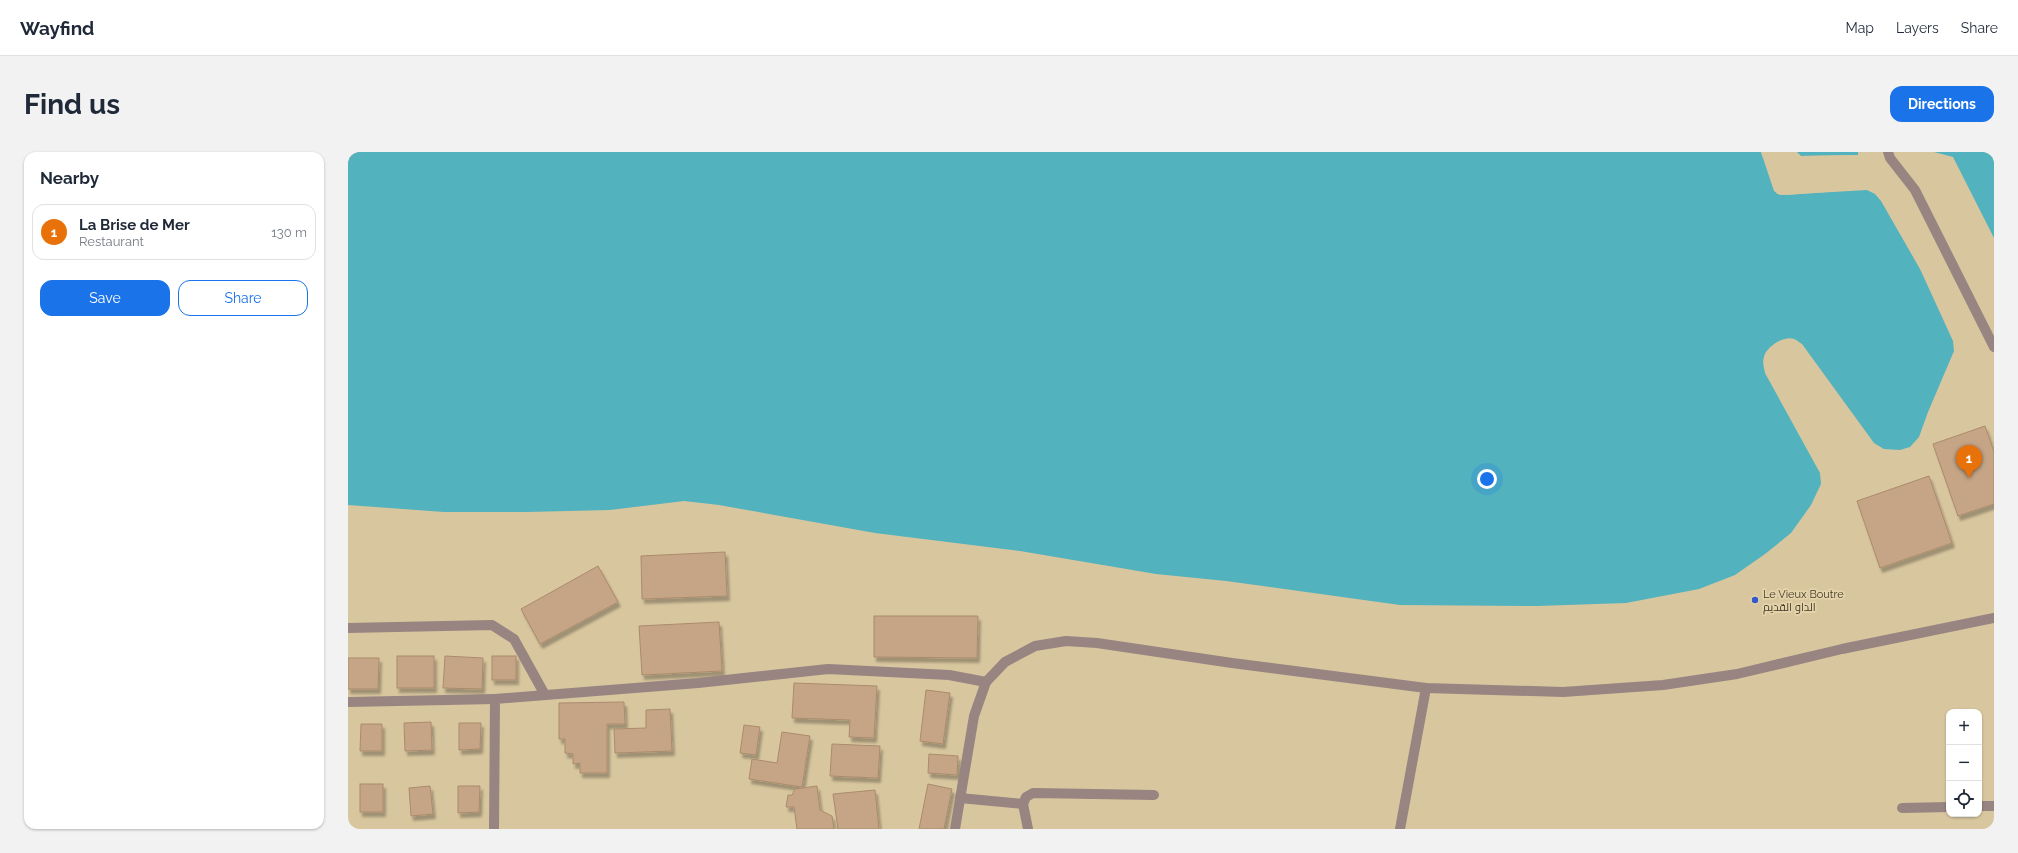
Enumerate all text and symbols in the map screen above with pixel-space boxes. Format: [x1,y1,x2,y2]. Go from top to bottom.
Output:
text: Wayfind [20,17,94,39]
text: Map [1846,20,1874,36]
text: Layers [1896,20,1939,36]
text: Share [1961,20,1998,36]
button: Directions [1890,86,1994,122]
text: Find us [24,88,120,121]
text: Nearby [40,168,99,188]
text: La Brise de Mer [79,216,190,234]
text: 1 [51,225,57,240]
text: 130 m [271,225,307,240]
text: Restaurant [79,234,144,249]
button: Save [40,280,170,316]
button: Share [178,280,308,316]
pin: 1 [1956,445,1982,478]
your location [1477,469,1497,489]
place label: Le Vieux Boutre الداو القديم [1763,588,1844,615]
marker: Le Vieux Boutre الداو القديم [1750,595,1760,605]
map controls [1946,709,1982,817]
button: + [1946,709,1982,745]
button: − [1946,745,1982,781]
button: locate [1946,781,1982,817]

